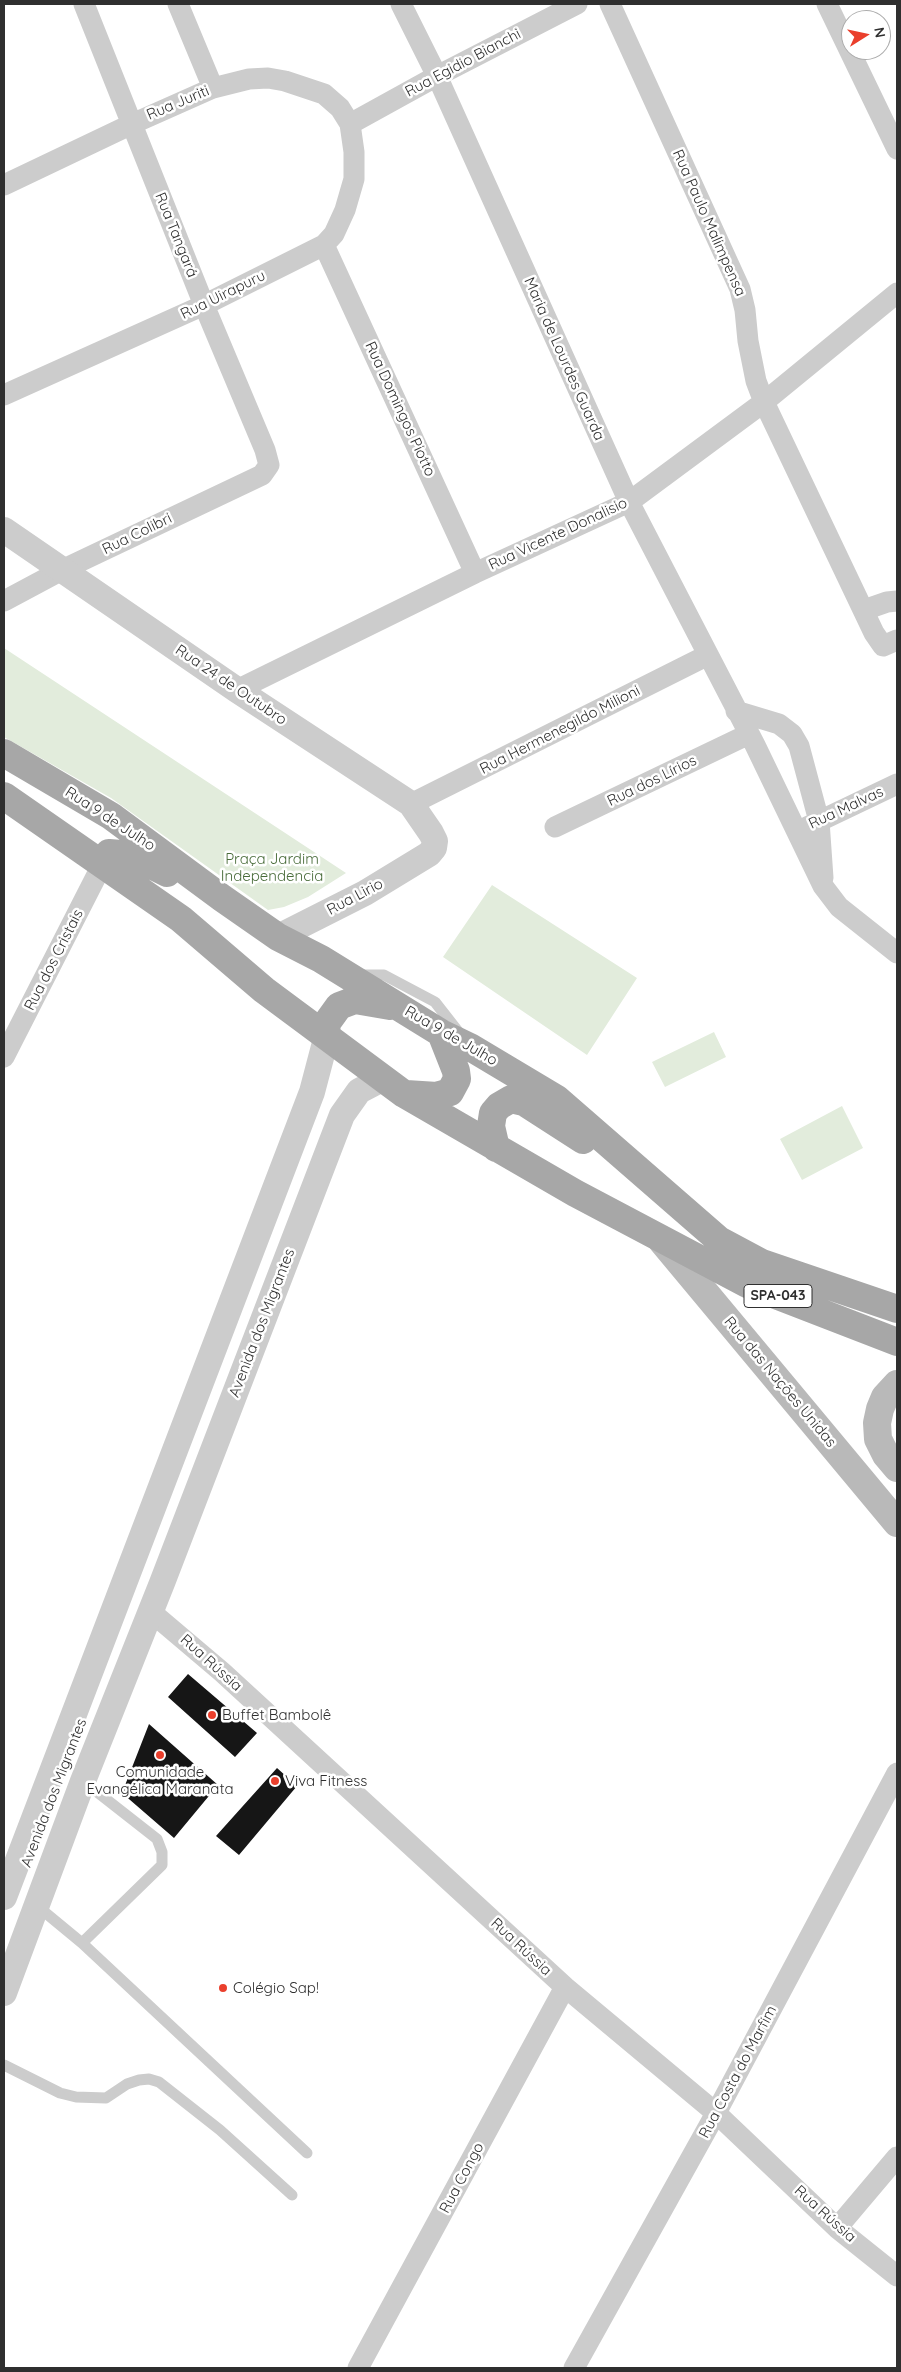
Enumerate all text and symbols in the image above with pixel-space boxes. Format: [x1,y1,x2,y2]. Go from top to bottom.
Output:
north arrow [841,10,891,60]
street label: Rua Egidio Bianchi [402,25,524,101]
text: N [870,26,890,39]
street label: Rua Juriti [144,82,212,124]
street label: Rua Paulo Malimpensa [668,147,750,299]
street label: Rua Tangará [151,190,201,280]
street label: Rua Uirapuru [178,267,268,323]
street label: Maria de Lourdes Guarda [520,275,608,443]
street label: Rua Domingos Piotto [361,339,439,479]
street label: Rua Vicente Donalisio [486,494,630,574]
street label: Rua Colibri [99,509,175,559]
street label: Rua 24 de Outubro [172,641,290,729]
street label: Rua Hermenegildo Milioni [477,682,643,778]
street label: Rua dos Lírios [604,752,700,810]
street label: Rua 9 de Julho [62,783,158,855]
street label: Rua Malvas [806,783,886,833]
park label: Praça Jardim Independencia [221,850,323,885]
street label: Rua Lirio [324,875,386,919]
street label: Rua dos Cristais [21,906,87,1014]
street label: Rua 9 de Julho [402,1002,500,1070]
street label: Avenida dos Migrantes [225,1246,299,1400]
road number: SPA-043 [744,1284,812,1308]
street label: Rua das Nações Unidas [720,1313,840,1451]
street label: Rua Rússia [177,1631,245,1695]
place label: Buffet Bambolê [222,1706,331,1724]
marker: Buffet Bambolê [206,1709,218,1721]
street label: Avenida dos Migrantes [17,1716,91,1870]
marker: Comunidade Evangélica Maranata [154,1749,166,1761]
place label: Comunidade Evangélica Maranata [86,1763,234,1798]
place label: Viva Fitness [285,1772,367,1790]
marker: Viva Fitness [269,1775,281,1787]
street label: Rua Rússia [487,1914,555,1980]
place label: Colégio Sap! [233,1979,319,1997]
marker: Colégio Sap! [217,1982,229,1994]
street label: Rua Costa do Marfim [695,2003,781,2141]
street label: Rua Congo [436,2140,488,2216]
street label: Rua Rússia [791,2182,859,2246]

